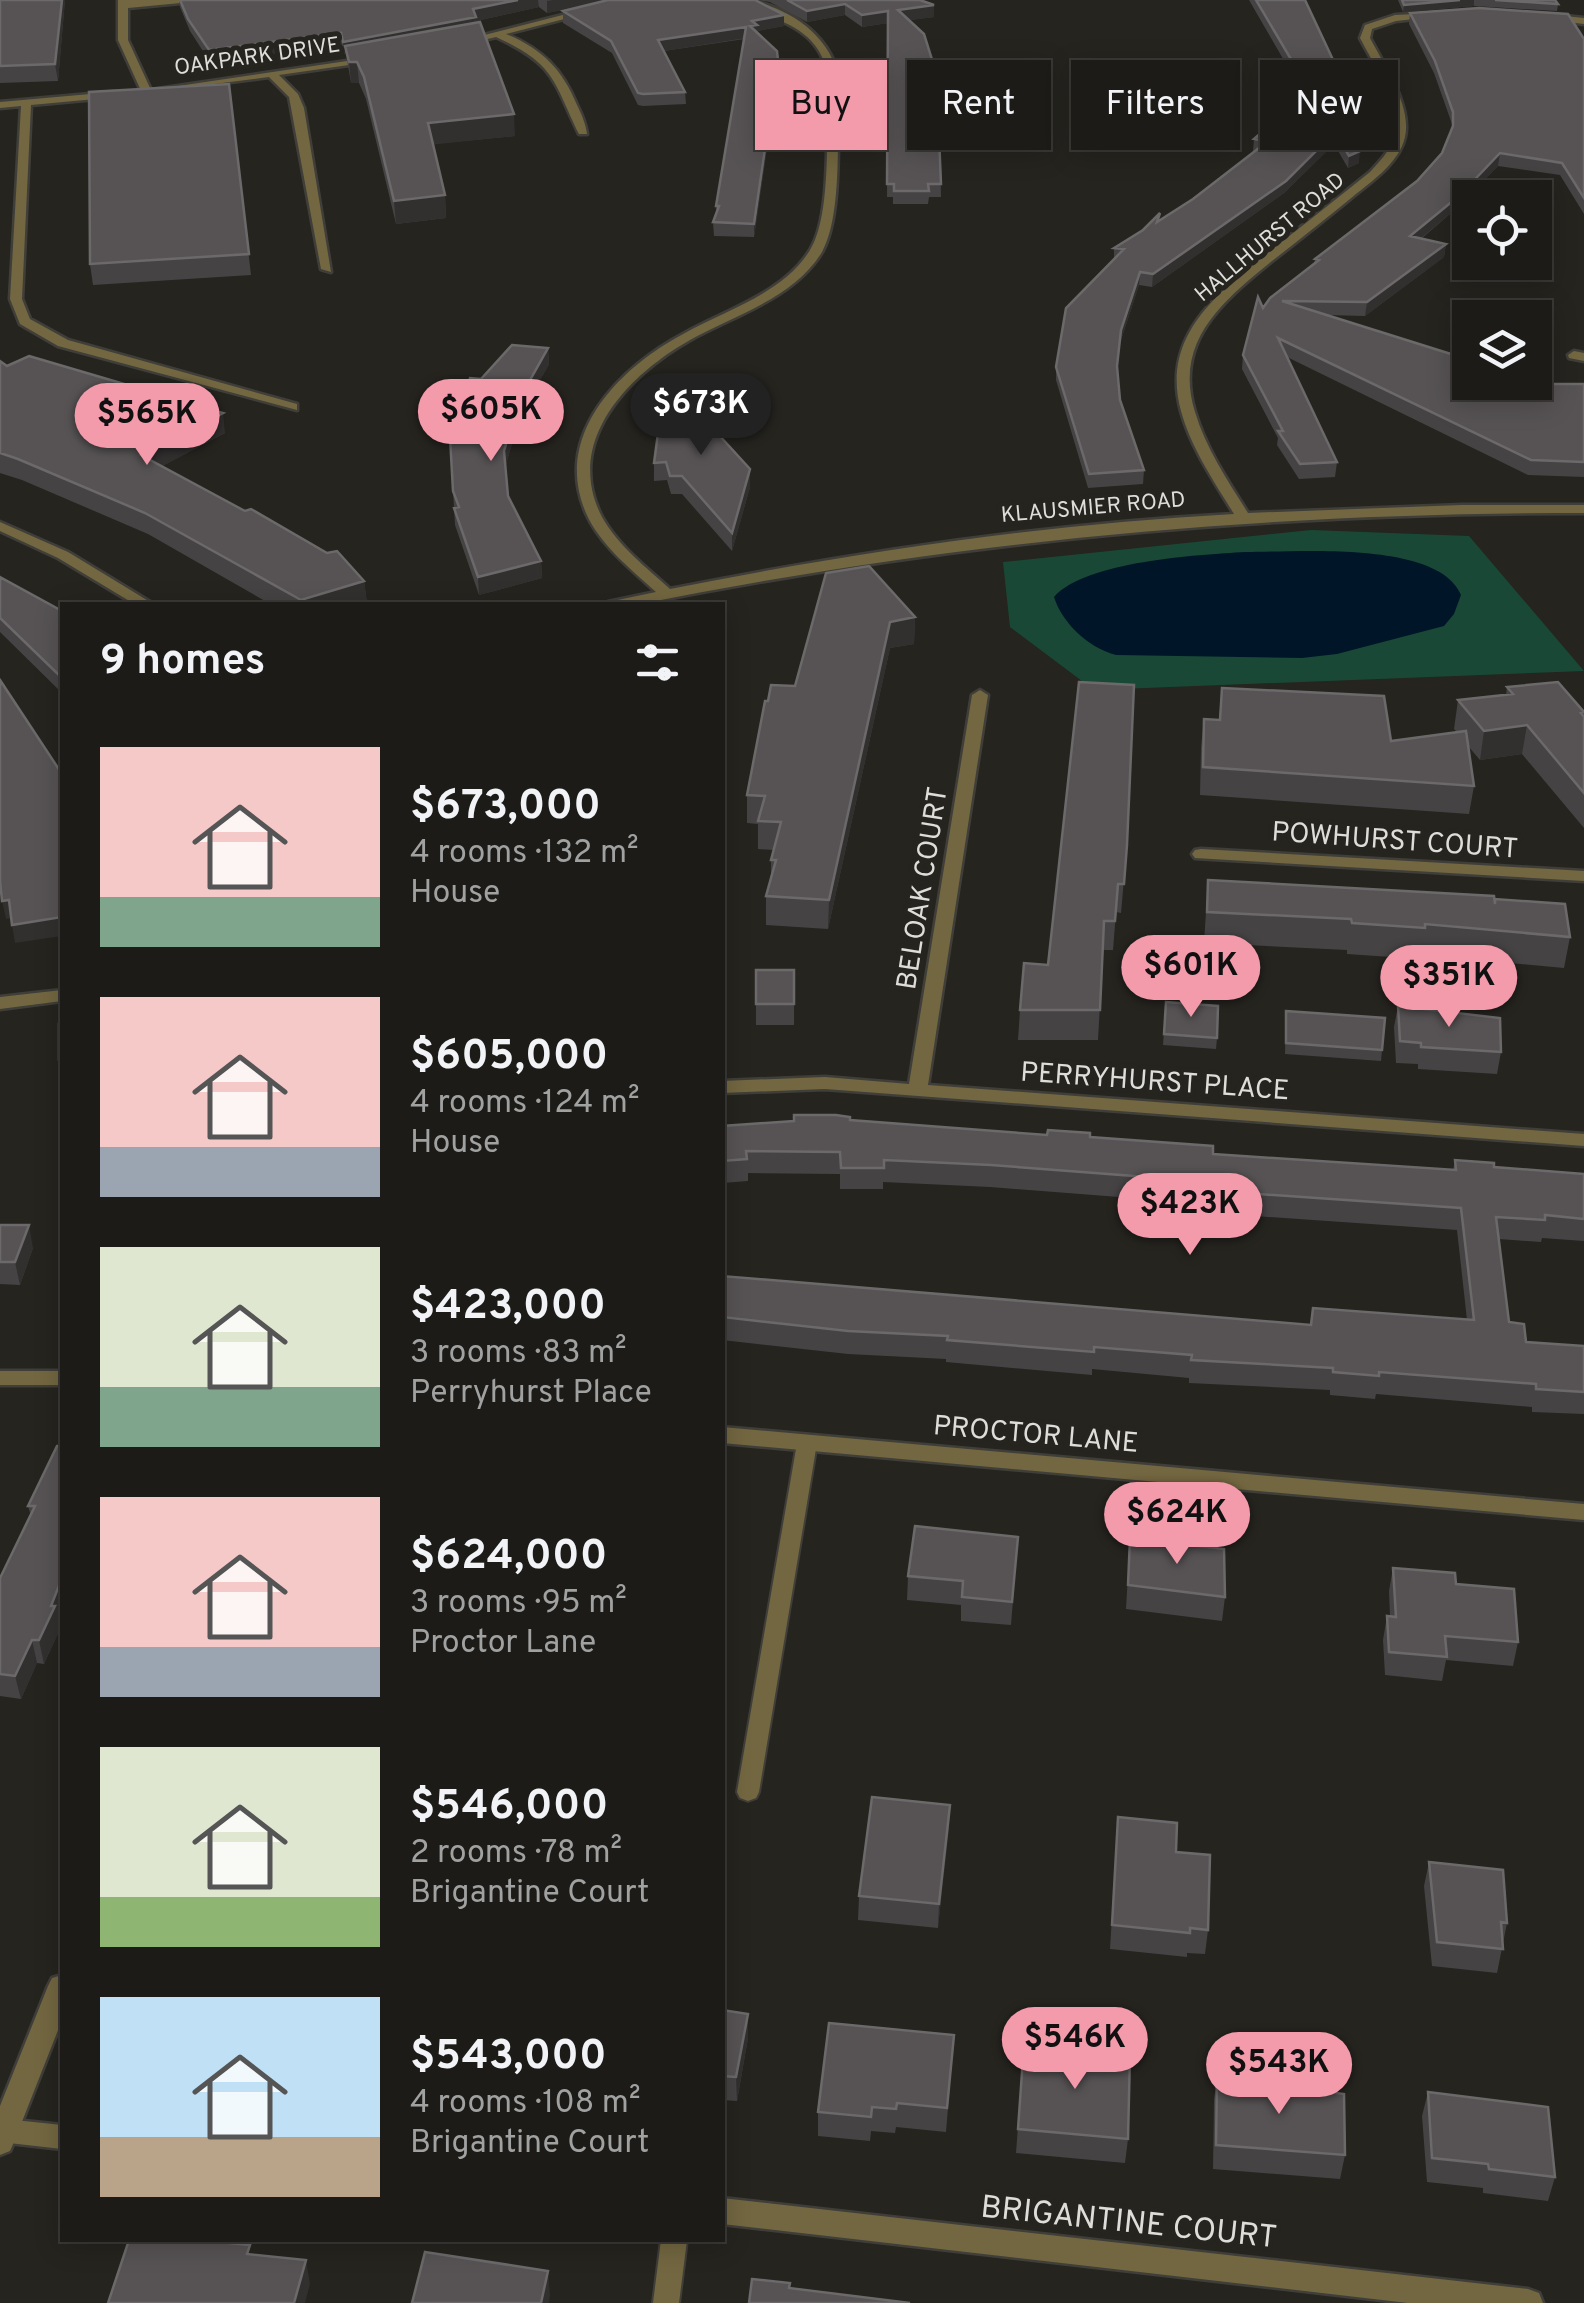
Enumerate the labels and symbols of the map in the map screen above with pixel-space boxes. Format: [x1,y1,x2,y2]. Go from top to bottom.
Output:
street label: OAKPARK DRIVE [173,32,342,82]
street label: HALLHURST ROAD [1190,167,1351,309]
pin: $673K [631,373,771,458]
pin: $605K [421,379,561,464]
pin: $565K [77,383,217,468]
street label: KLAUSMIER ROAD [1000,487,1187,530]
street label: BELOAK COURT [890,784,958,992]
street label: POWHURST COURT [1270,815,1519,869]
pin: $601K [1121,935,1261,1020]
pin: $351K [1379,945,1519,1030]
street label: PERRYHURST PLACE [1019,1056,1291,1110]
pin: $423K [1120,1173,1260,1258]
street label: PROCTOR LANE [931,1409,1140,1463]
pin: $624K [1107,1482,1247,1567]
pin: $546K [1005,2007,1145,2092]
pin: $543K [1209,2032,1349,2117]
street label: BRIGANTINE COURT [979,2189,1279,2259]

